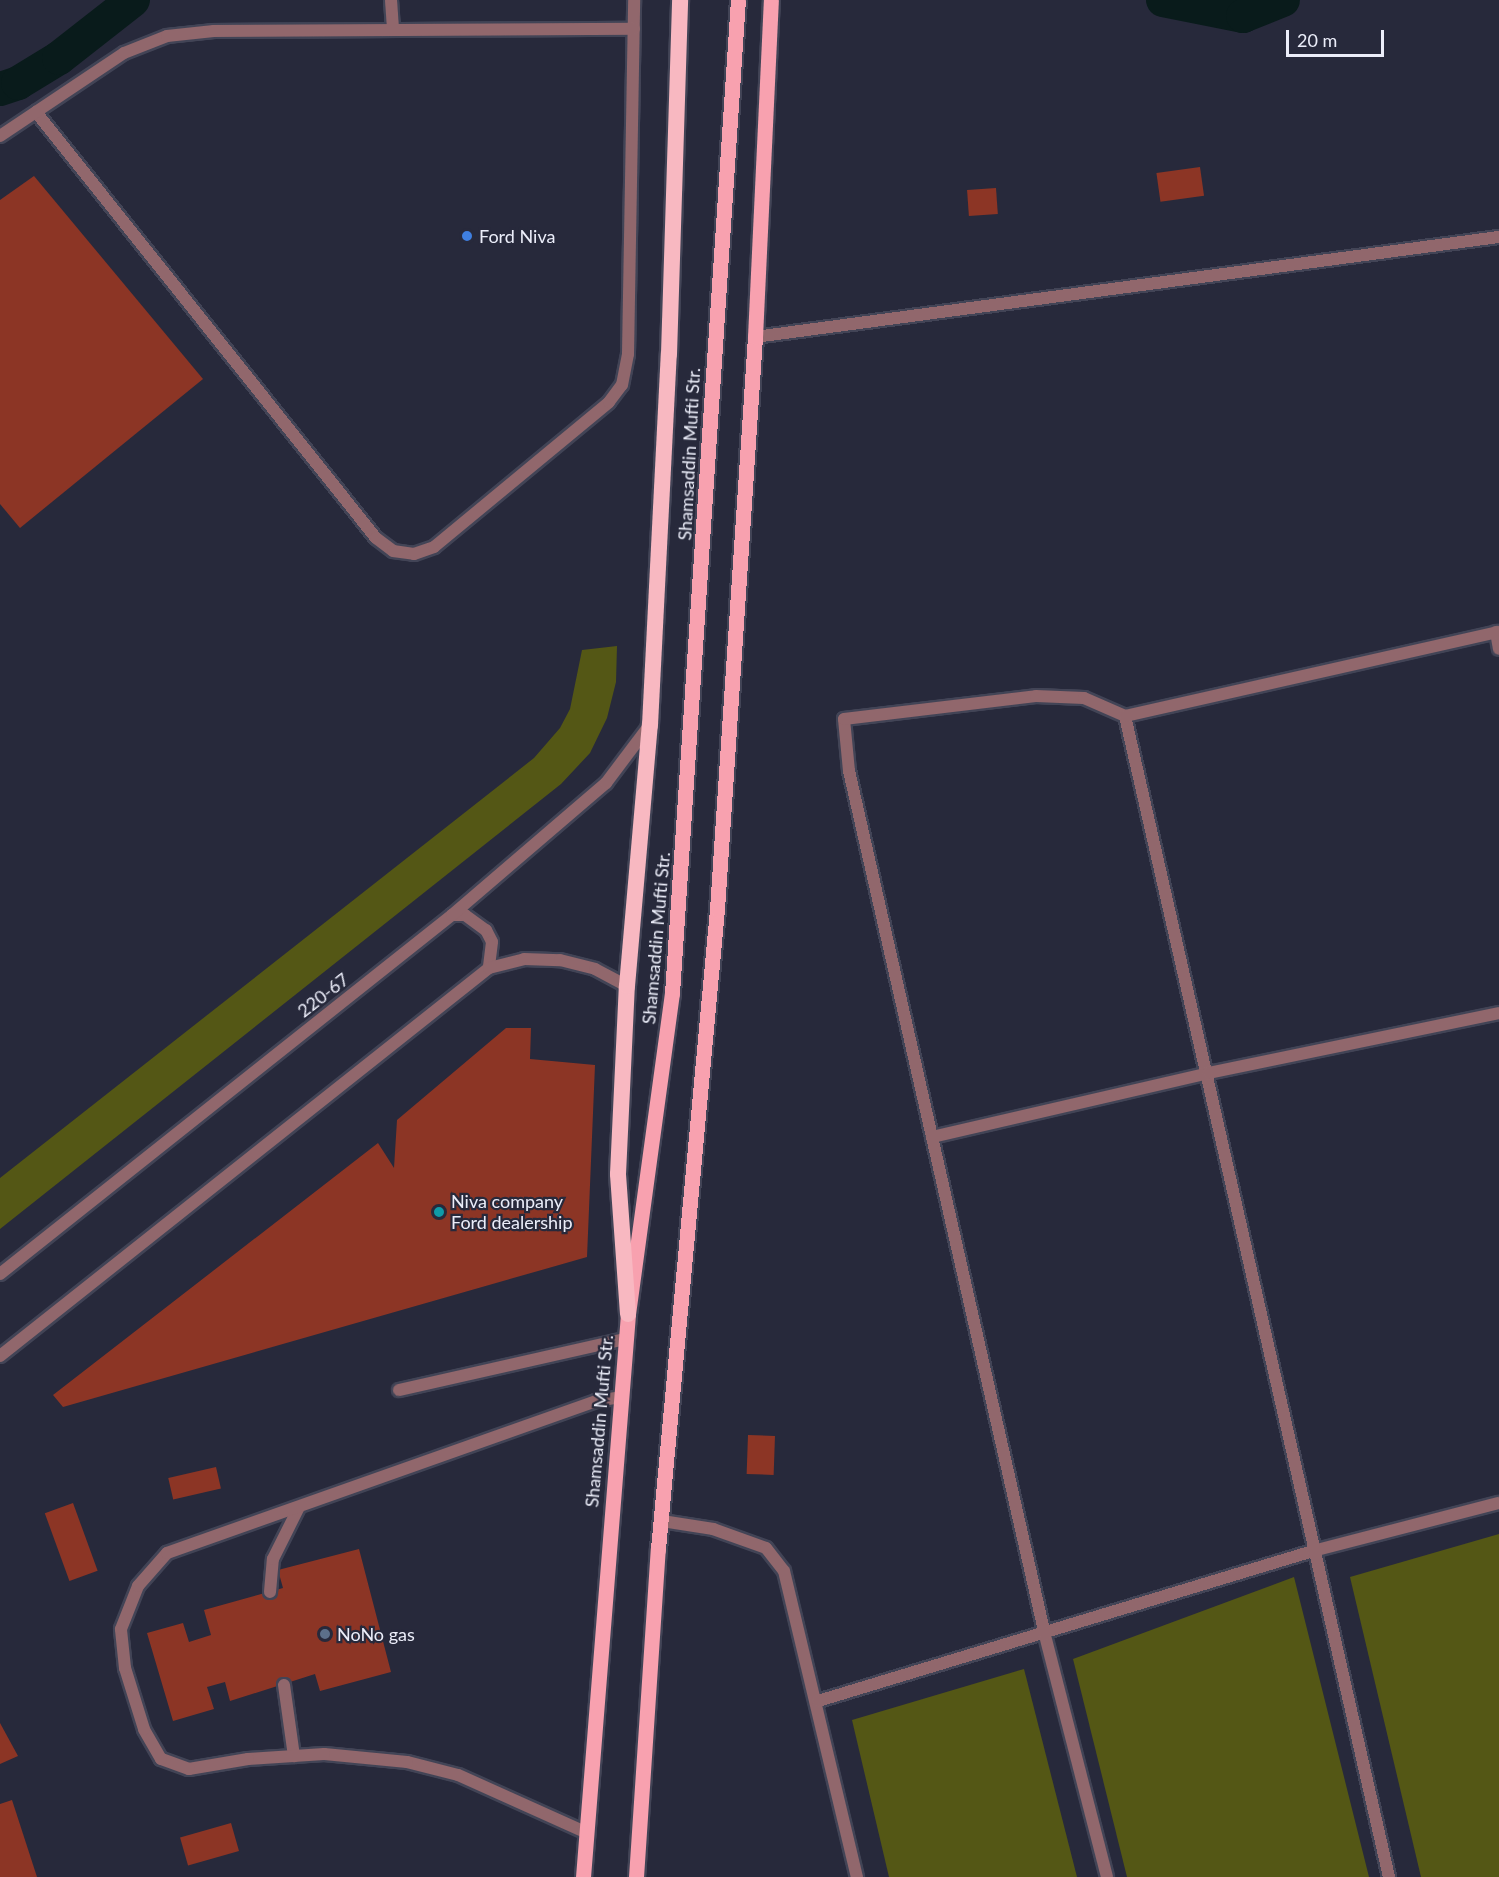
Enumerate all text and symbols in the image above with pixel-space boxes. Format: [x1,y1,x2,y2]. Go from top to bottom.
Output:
scale bar [1289,18,1386,56]
text: 20 m [1297,29,1337,51]
place label: Ford Niva [479,225,555,247]
marker: Ford Niva [460,229,474,243]
street label: Shamsaddin Mufti Str. [674,367,704,541]
street label: Shamsaddin Mufti Str. [638,851,674,1025]
street label: 220-67 [293,968,353,1022]
place label: Niva company Ford dealership [451,1191,573,1234]
marker: Niva company Ford dealership [432,1205,446,1219]
street label: Shamsaddin Mufti Str. [581,1334,617,1508]
place label: NoNo gas [337,1623,415,1645]
marker: NoNo gas [318,1627,332,1641]

